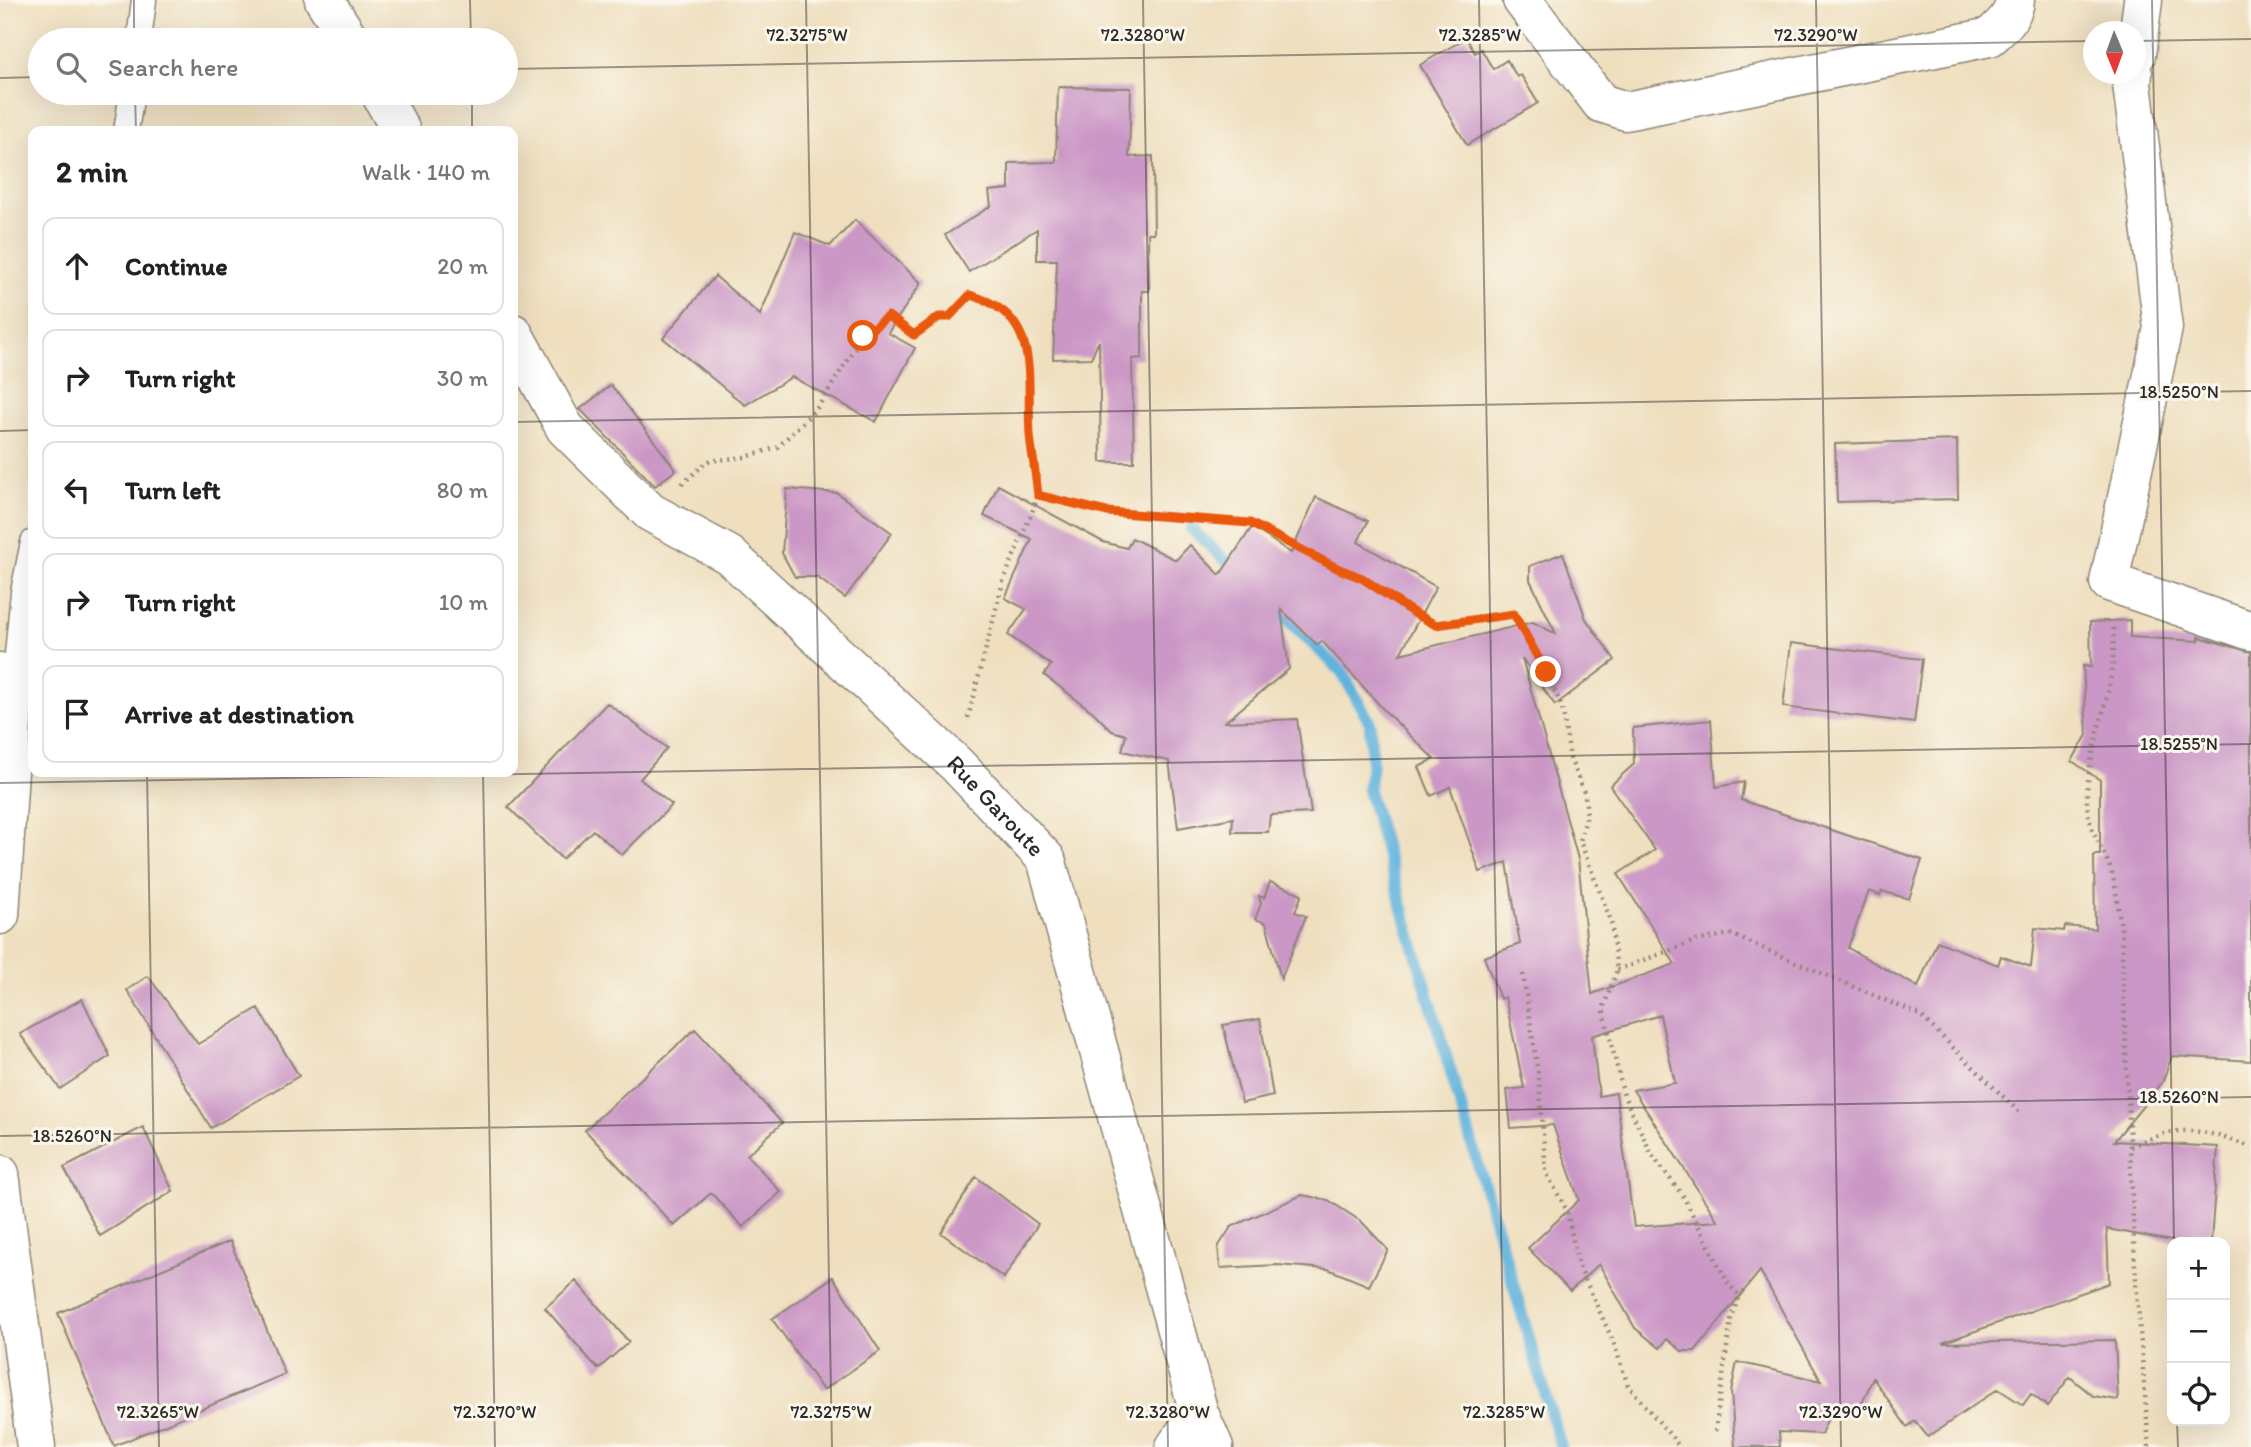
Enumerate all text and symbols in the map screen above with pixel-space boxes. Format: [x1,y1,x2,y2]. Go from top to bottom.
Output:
north arrow [2083,21,2146,84]
text: 72.3275°W [766,24,848,46]
text: 72.3280°W [1101,24,1185,46]
text: 72.3285°W [1439,24,1521,46]
text: 72.3290°W [1774,24,1858,46]
search box [28,28,518,105]
icon: search [52,48,90,86]
text: Search here [108,51,238,83]
text: 2 min [56,153,127,190]
text: Walk · 140 m [362,158,490,186]
icon: ahead [58,247,96,285]
text: Continue [125,250,228,282]
text: 20 m [437,252,488,280]
route start [847,320,878,351]
icon: right [58,359,96,397]
text: Turn right [125,362,236,394]
text: 30 m [437,364,488,392]
text: 18.5250°N [2139,381,2219,403]
icon: left [58,471,96,509]
text: Turn left [125,474,221,506]
text: 80 m [437,476,488,504]
icon: right [58,583,96,621]
text: Turn right [125,586,236,618]
text: 10 m [439,588,488,616]
route end [1530,656,1561,687]
icon: arrive [58,695,96,733]
text: Arrive at destination [125,698,354,730]
text: 18.5255°N [2140,733,2218,755]
street label: Rue Garoute [941,749,1051,862]
text: 18.5260°N [2139,1086,2219,1108]
text: 18.5260°N [32,1125,112,1147]
map controls [2167,1237,2230,1426]
button: + [2167,1237,2230,1300]
button: − [2167,1300,2230,1363]
button: locate [2167,1363,2230,1426]
text: 72.3265°W [117,1401,199,1423]
text: 72.3270°W [454,1401,536,1423]
text: 72.3275°W [790,1401,872,1423]
text: 72.3280°W [1126,1401,1210,1423]
text: 72.3285°W [1463,1401,1545,1423]
text: 72.3290°W [1799,1401,1883,1423]

